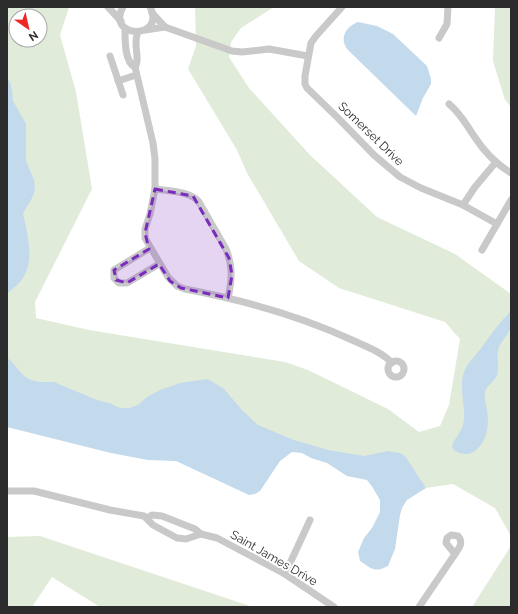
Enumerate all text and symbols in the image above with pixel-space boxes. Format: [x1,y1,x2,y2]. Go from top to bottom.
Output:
north arrow [8,8,48,48]
text: N [26,28,40,44]
street label: Somerset Drive [335,99,407,169]
street label: Saint James Drive [228,527,320,589]

